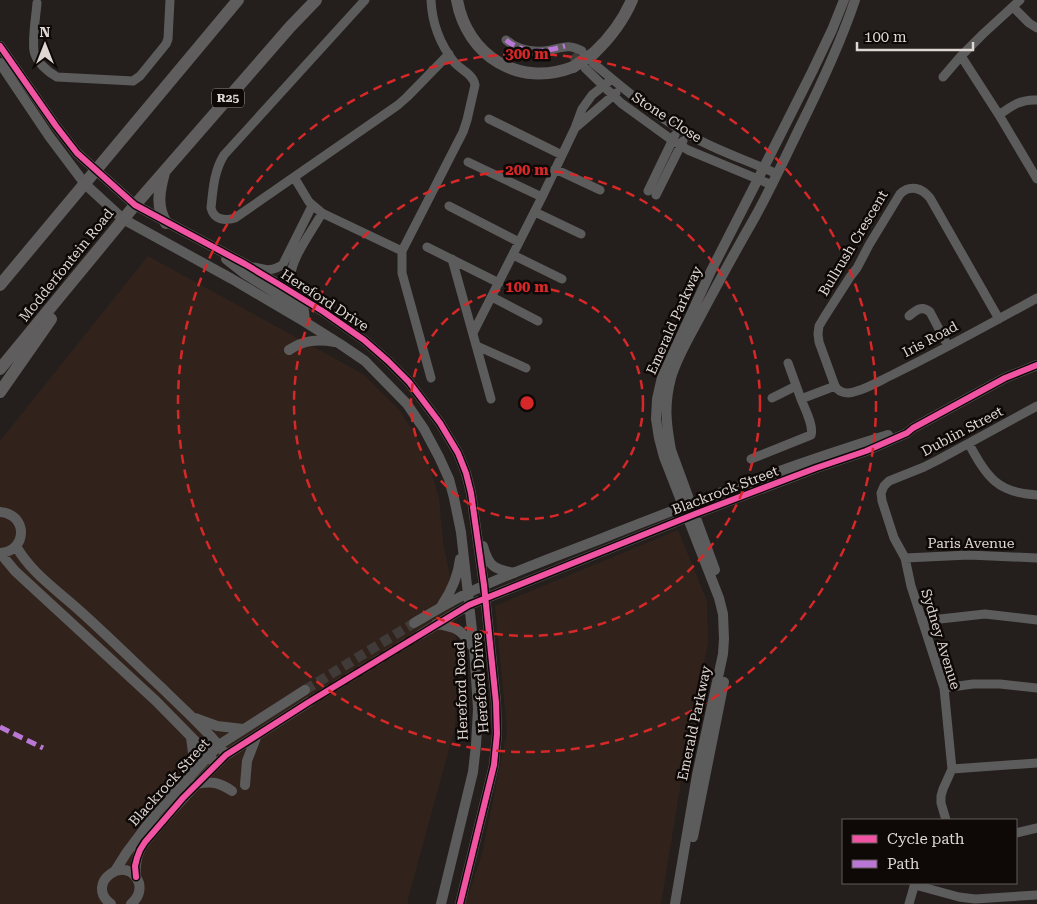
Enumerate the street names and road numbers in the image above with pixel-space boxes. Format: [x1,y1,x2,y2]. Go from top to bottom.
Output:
road number: R25 [212,89,244,108]
street label: Stone Close [629,89,705,146]
street label: Bullrush Crescent [815,187,891,299]
street label: Modderfontein Road [16,205,116,325]
street label: Emerald Parkway [643,263,705,377]
street label: Hereford Drive [278,266,372,334]
street label: Iris Road [900,318,960,360]
street label: Dublin Street [918,403,1006,459]
street label: Blackrock Street [670,462,780,518]
street label: Paris Avenue [928,535,1015,551]
street label: Sydney Avenue [918,587,964,691]
street label: Hereford Drive [468,632,492,734]
street label: Hereford Road [451,641,471,741]
street label: Emerald Parkway [674,663,714,782]
street label: Blackrock Street [125,735,213,829]

